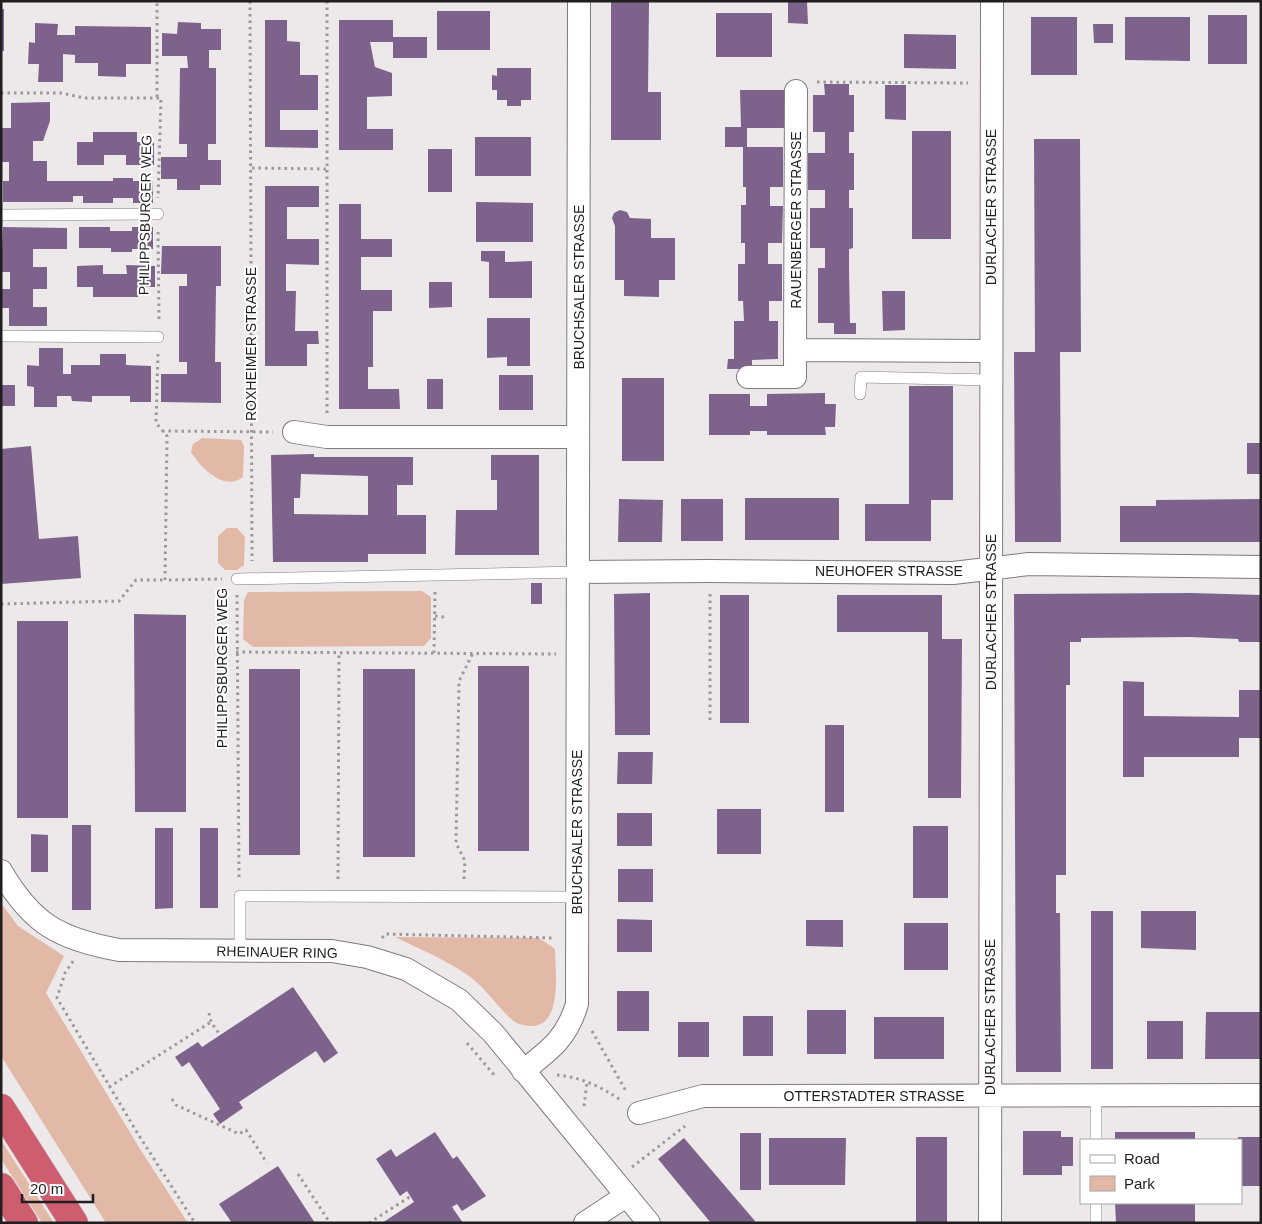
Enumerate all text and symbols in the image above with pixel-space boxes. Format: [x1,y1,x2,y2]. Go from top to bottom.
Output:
street label: DURLACHER STRASSE [983,129,999,285]
street label: RAUENBERGER STRASSE [788,131,804,309]
street label: PHILIPPSBURGER WEG [136,135,154,295]
street label: BRUCHSALER STRASSE [571,205,587,369]
street label: ROXHEIMER STRASSE [243,267,259,421]
street label: DURLACHER STRASSE [983,534,999,690]
street label: NEUHOFER STRASSE [815,563,963,579]
street label: PHILIPPSBURGER WEG [214,588,230,748]
street label: BRUCHSALER STRASSE [569,750,585,914]
street label: DURLACHER STRASSE [982,939,998,1095]
street label: RHEINAUER RING [216,943,338,961]
street label: OTTERSTADTER STRASSE [784,1088,964,1104]
legend [1080,1139,1242,1204]
text: Road [1124,1150,1160,1167]
scale bar [22,1172,94,1204]
text: Park [1124,1175,1155,1192]
text: 20 m [30,1180,63,1197]

